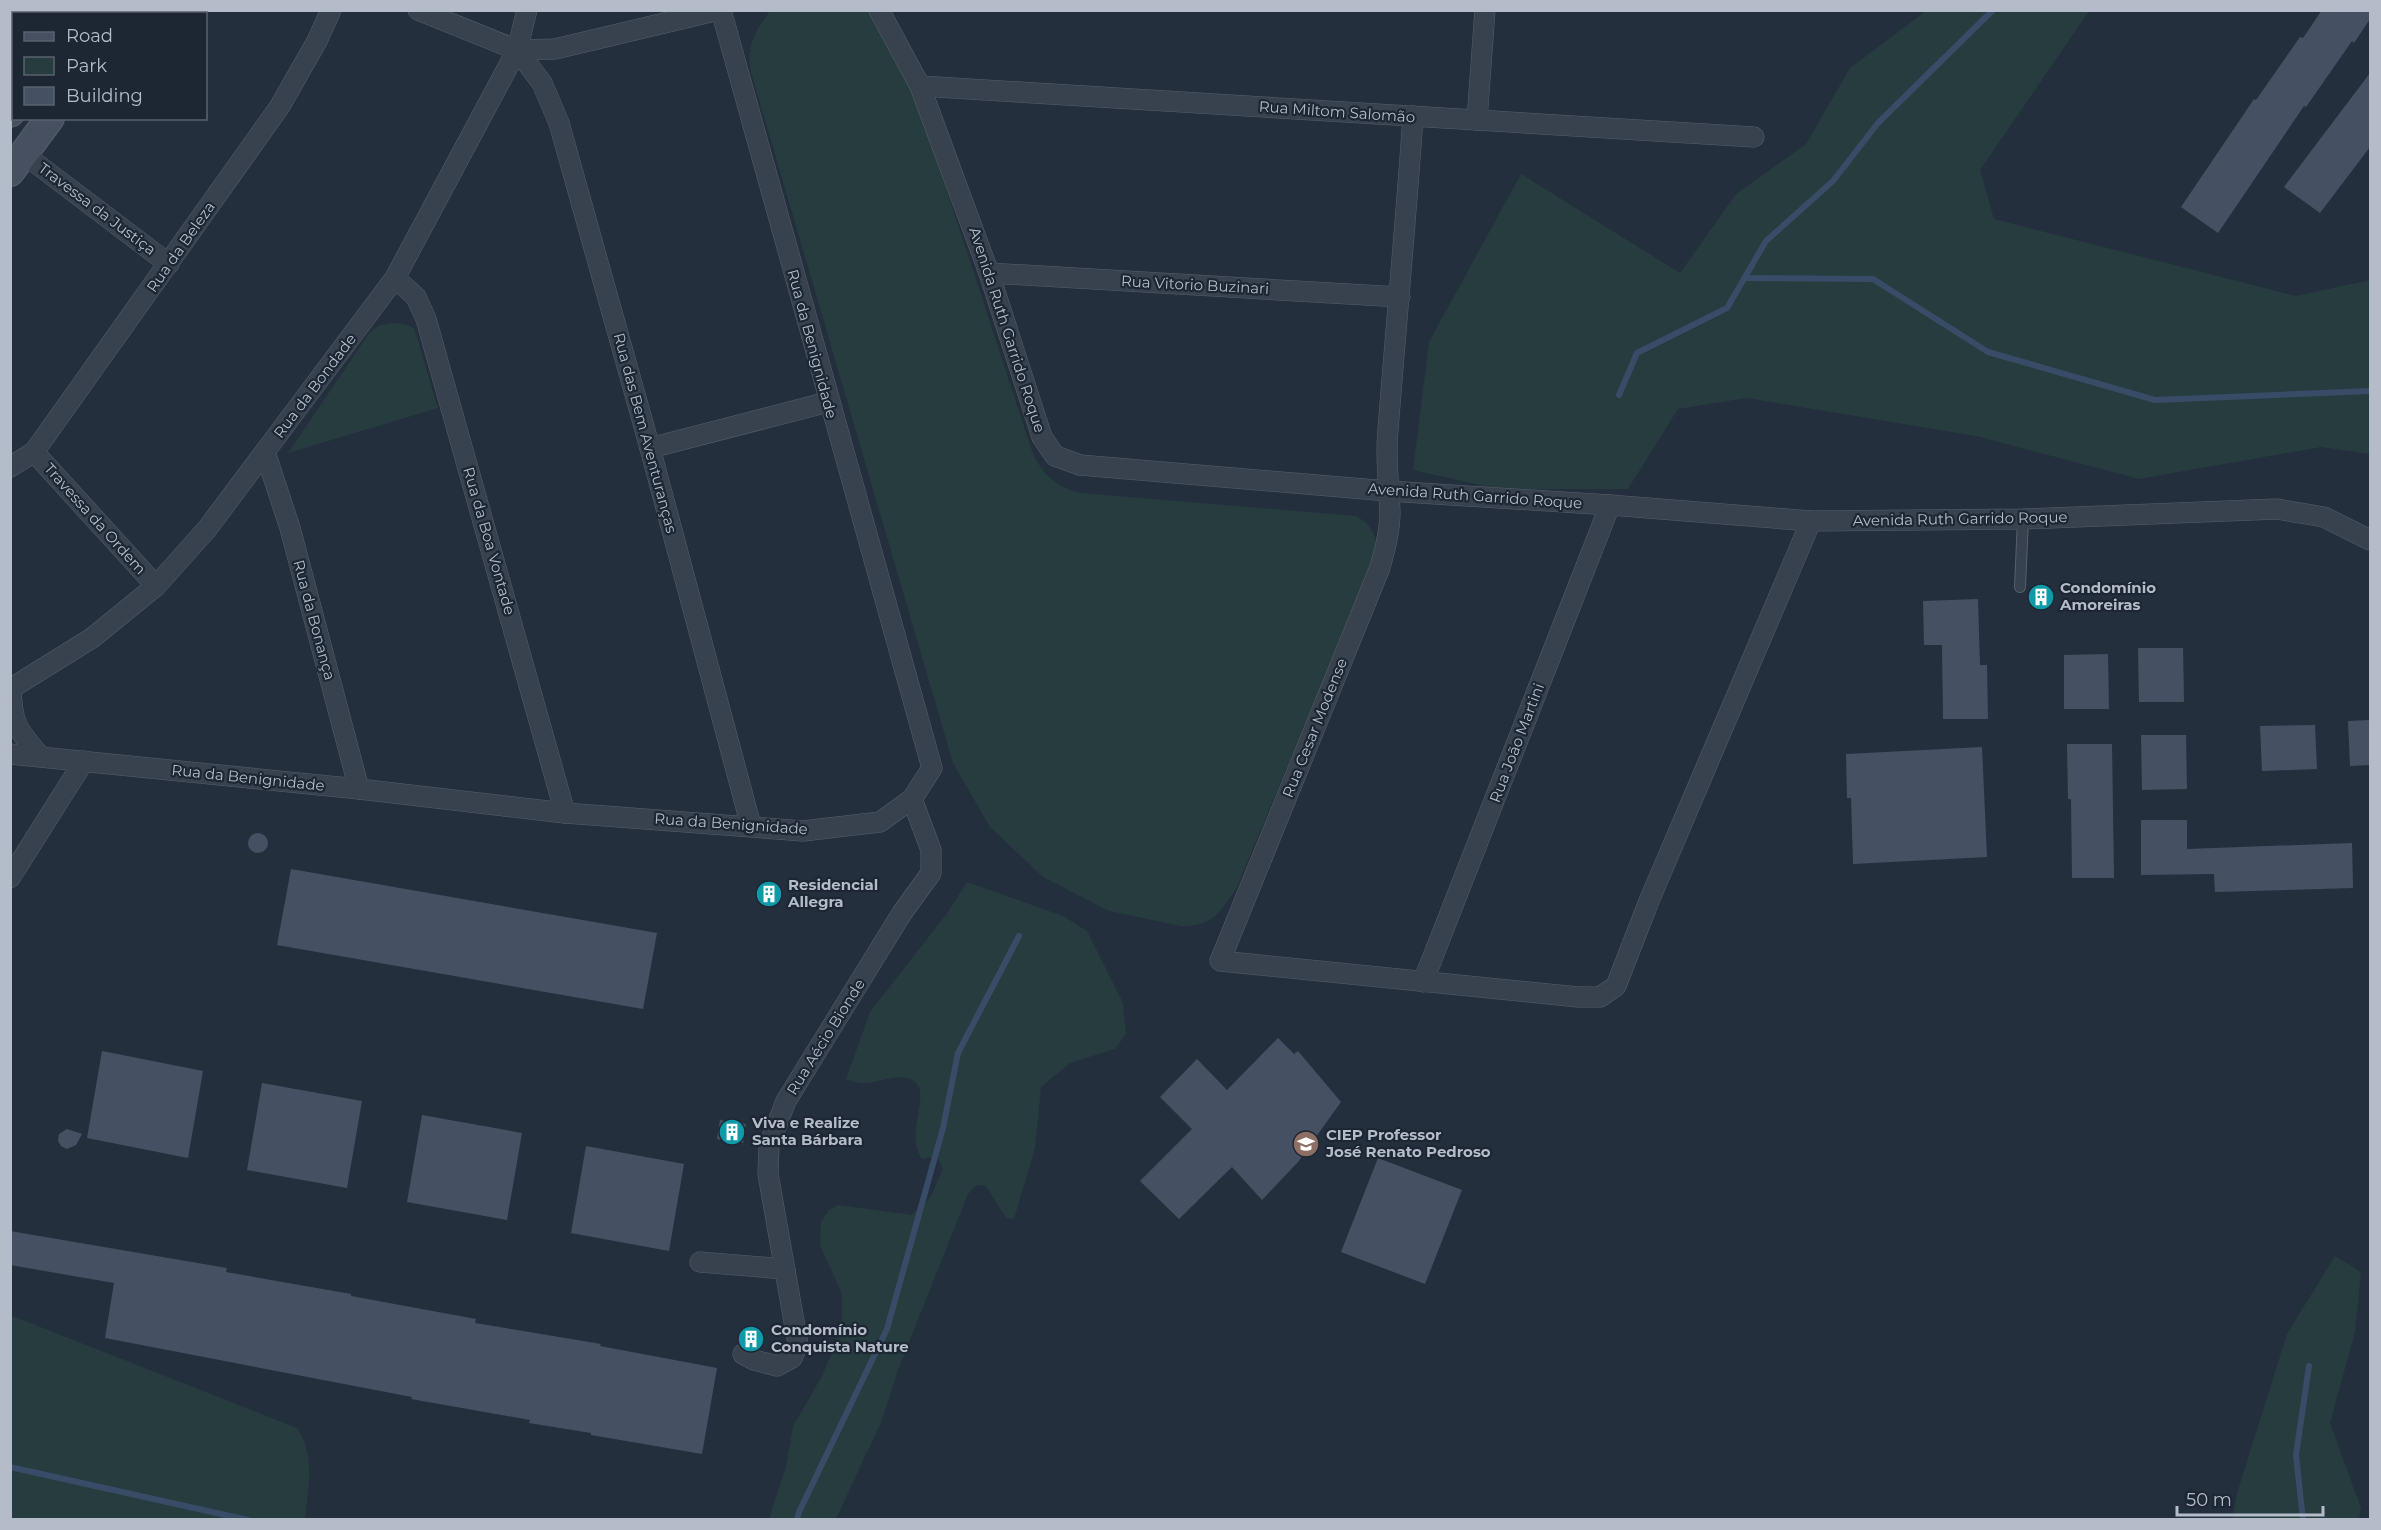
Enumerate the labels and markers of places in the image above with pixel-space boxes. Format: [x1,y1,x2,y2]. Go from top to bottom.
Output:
place label: Condomínio Amoreiras [2059,578,2156,614]
building icon: Condomínio Amoreiras [2026,582,2056,612]
place label: Residencial Allegra [787,875,878,911]
building icon: Residencial Allegra [754,879,784,909]
place label: Viva e Realize Santa Bárbara [751,1113,863,1149]
building icon: Viva e Realize Santa Bárbara [717,1117,747,1147]
place label: CIEP Professor José Renato Pedroso [1325,1125,1491,1161]
school or university icon: CIEP Professor José Renato Pedroso [1291,1129,1321,1159]
place label: Condomínio Conquista Nature [771,1320,909,1356]
building icon: Condomínio Conquista Nature [736,1324,766,1354]

